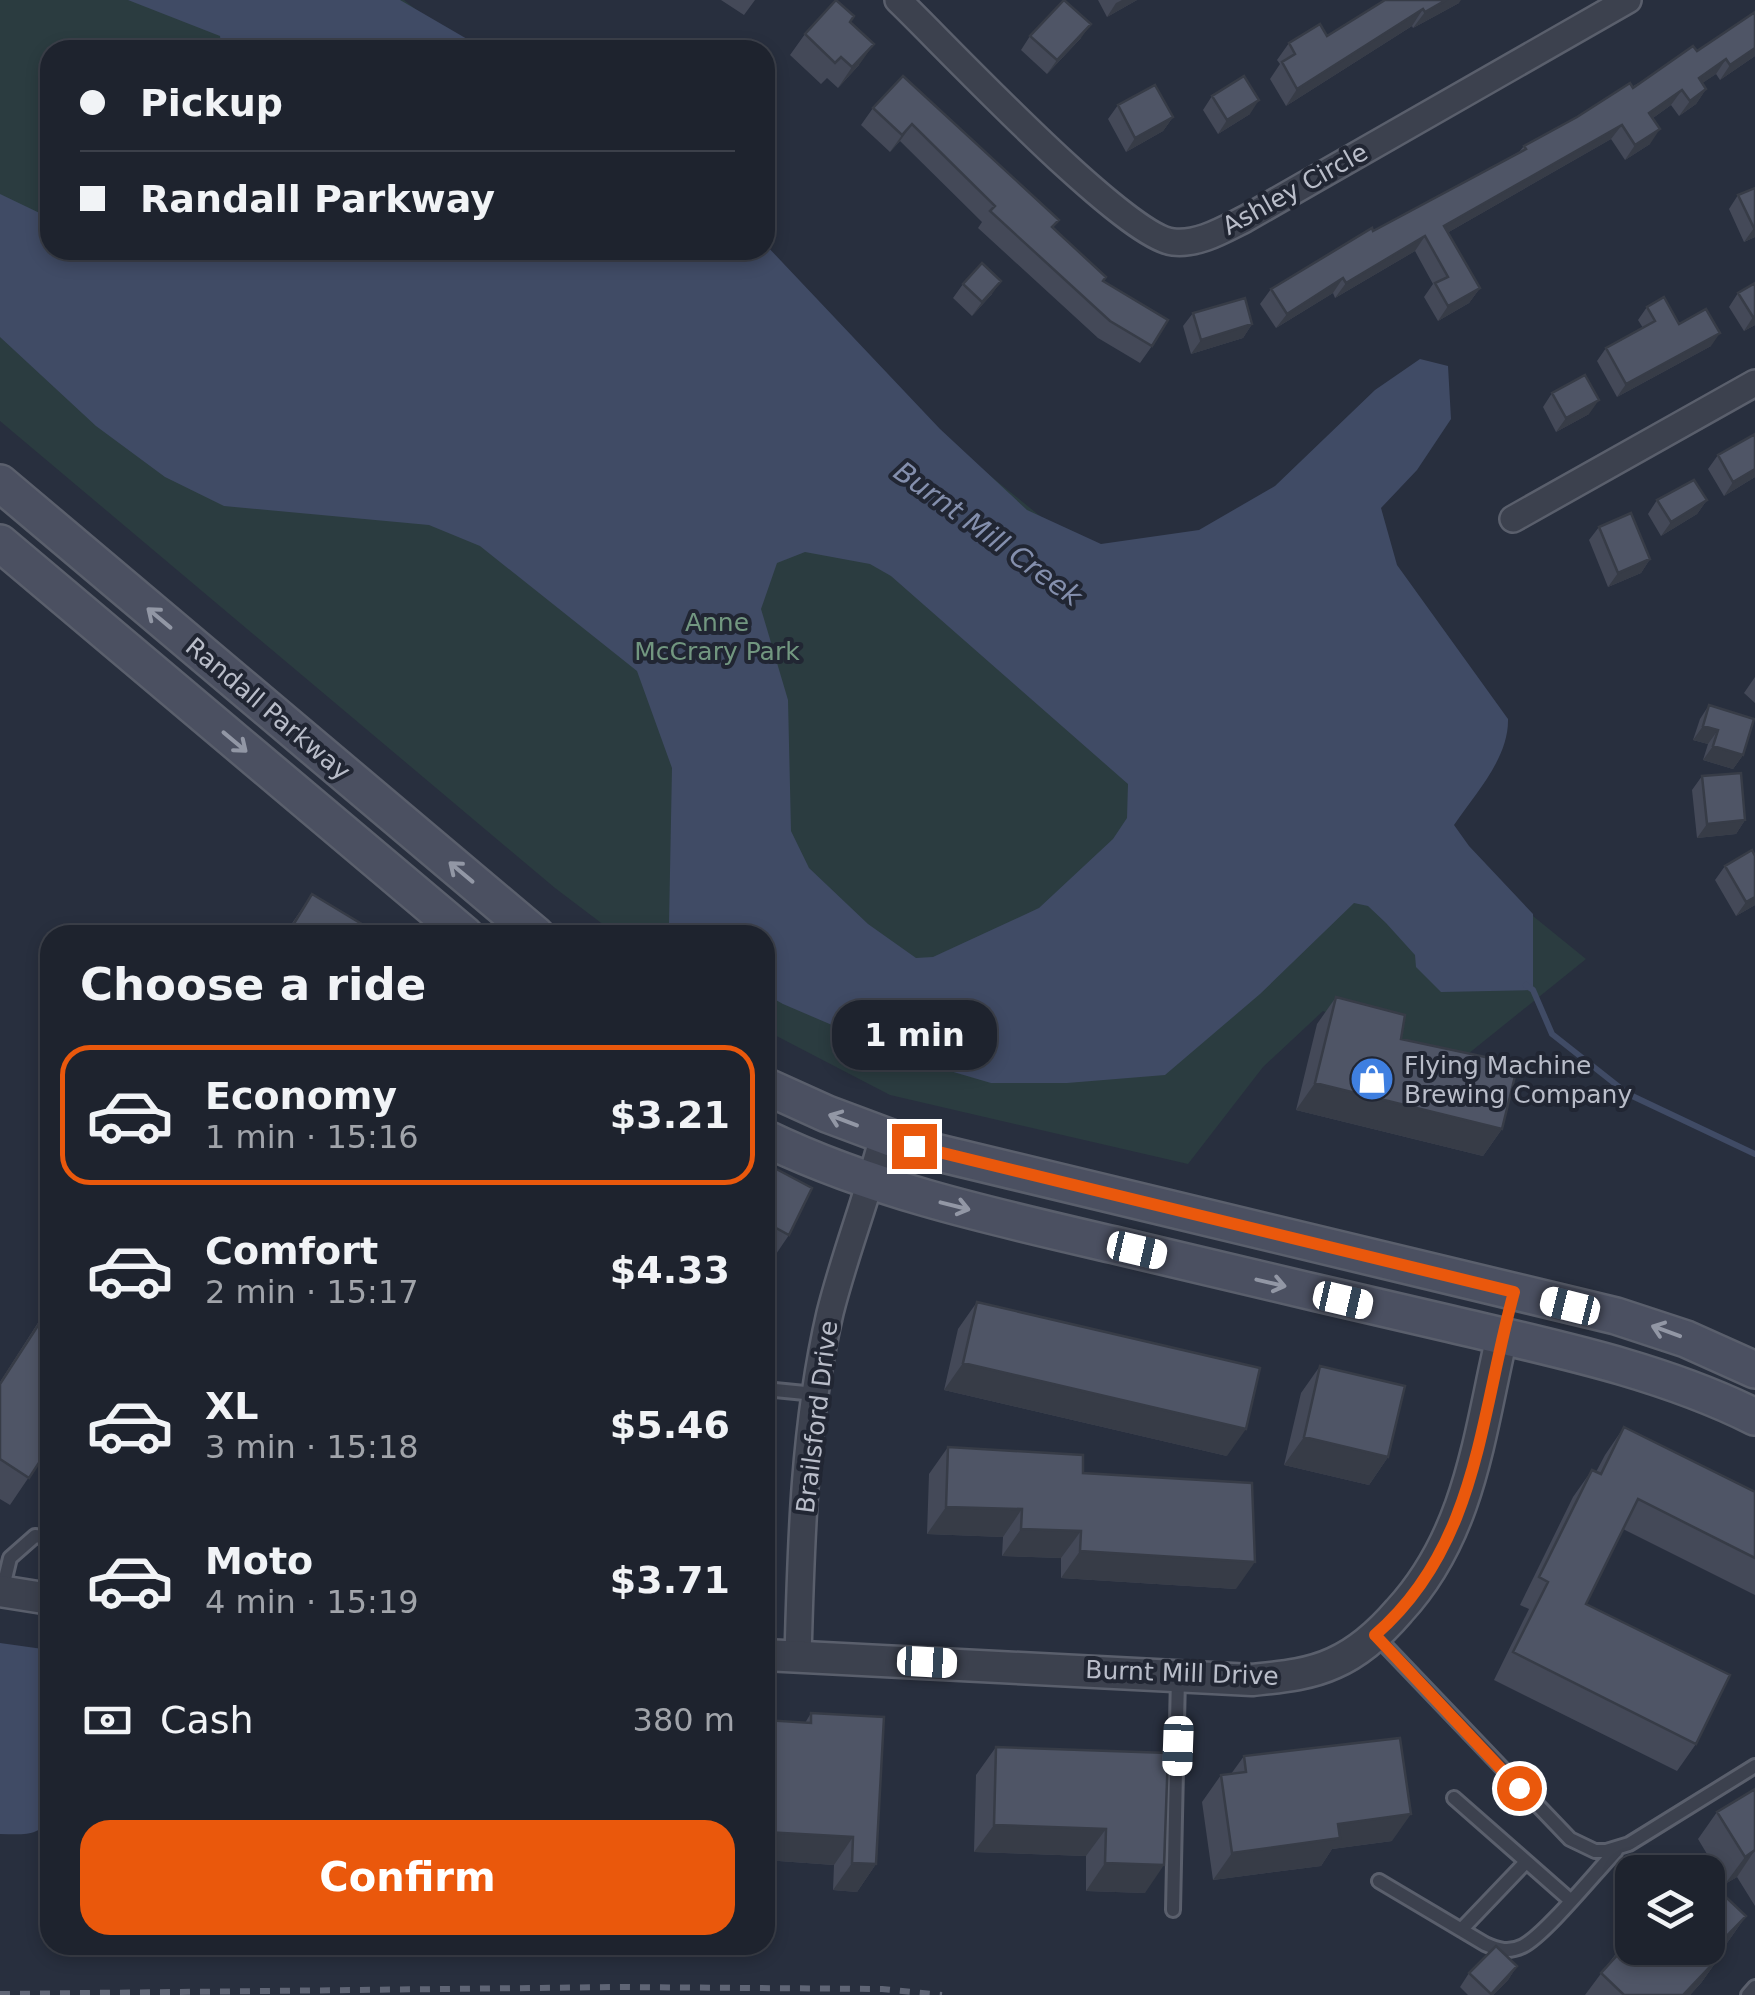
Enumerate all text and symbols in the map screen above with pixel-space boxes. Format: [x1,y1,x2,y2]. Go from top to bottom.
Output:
text: Pickup [140,81,283,125]
street label: Ashley Circle [1217,137,1373,241]
text: Randall Parkway [140,177,495,221]
water label: Burnt Mill Creek [888,455,1090,614]
one-way arrow [147,607,173,629]
park label: Anne McCrary Park [634,608,800,666]
street label: Randall Parkway [180,632,356,786]
one-way arrow [222,730,248,752]
one-way arrow [449,862,475,884]
text: Choose a ride [80,958,426,1011]
callout: 1 min [832,1001,996,1071]
text: 1 min [864,1016,965,1054]
place label: Flying Machine Brewing Company [1404,1051,1632,1109]
shop icon: Flying Machine Brewing Company [1349,1056,1395,1102]
icon: car [85,1070,175,1160]
text: Economy [205,1074,397,1118]
text: $3.21 [610,1093,730,1137]
one-way arrow [828,1110,858,1128]
text: 1 min · 15:16 [205,1118,419,1156]
route end [892,1124,937,1169]
one-way arrow [939,1198,970,1217]
icon: car [85,1225,175,1315]
text: Comfort [205,1229,378,1273]
car [1104,1229,1170,1271]
text: $4.33 [610,1248,730,1292]
text: 2 min · 15:17 [205,1273,419,1311]
one-way arrow [1254,1275,1286,1293]
car [1310,1279,1376,1321]
car [1537,1284,1603,1328]
street label: Brailsford Drive [791,1319,843,1515]
one-way arrow [1651,1321,1682,1339]
icon: car [85,1380,175,1470]
text: XL [205,1384,259,1428]
text: $5.46 [610,1403,730,1447]
text: 3 min · 15:18 [205,1428,419,1466]
icon: car [85,1535,175,1625]
text: Moto [205,1539,313,1583]
text: $3.71 [610,1558,730,1602]
text: 4 min · 15:19 [205,1583,419,1621]
car [896,1645,958,1679]
street label: Burnt Mill Drive [1085,1655,1279,1691]
icon: cash [80,1693,135,1748]
text: Cash [160,1698,254,1742]
text: 380 m [633,1701,735,1739]
car [1162,1715,1194,1777]
route start [1497,1766,1542,1811]
button: Confirm [80,1820,735,1935]
map controls [1615,1855,1725,1965]
button: layers [1615,1855,1725,1965]

